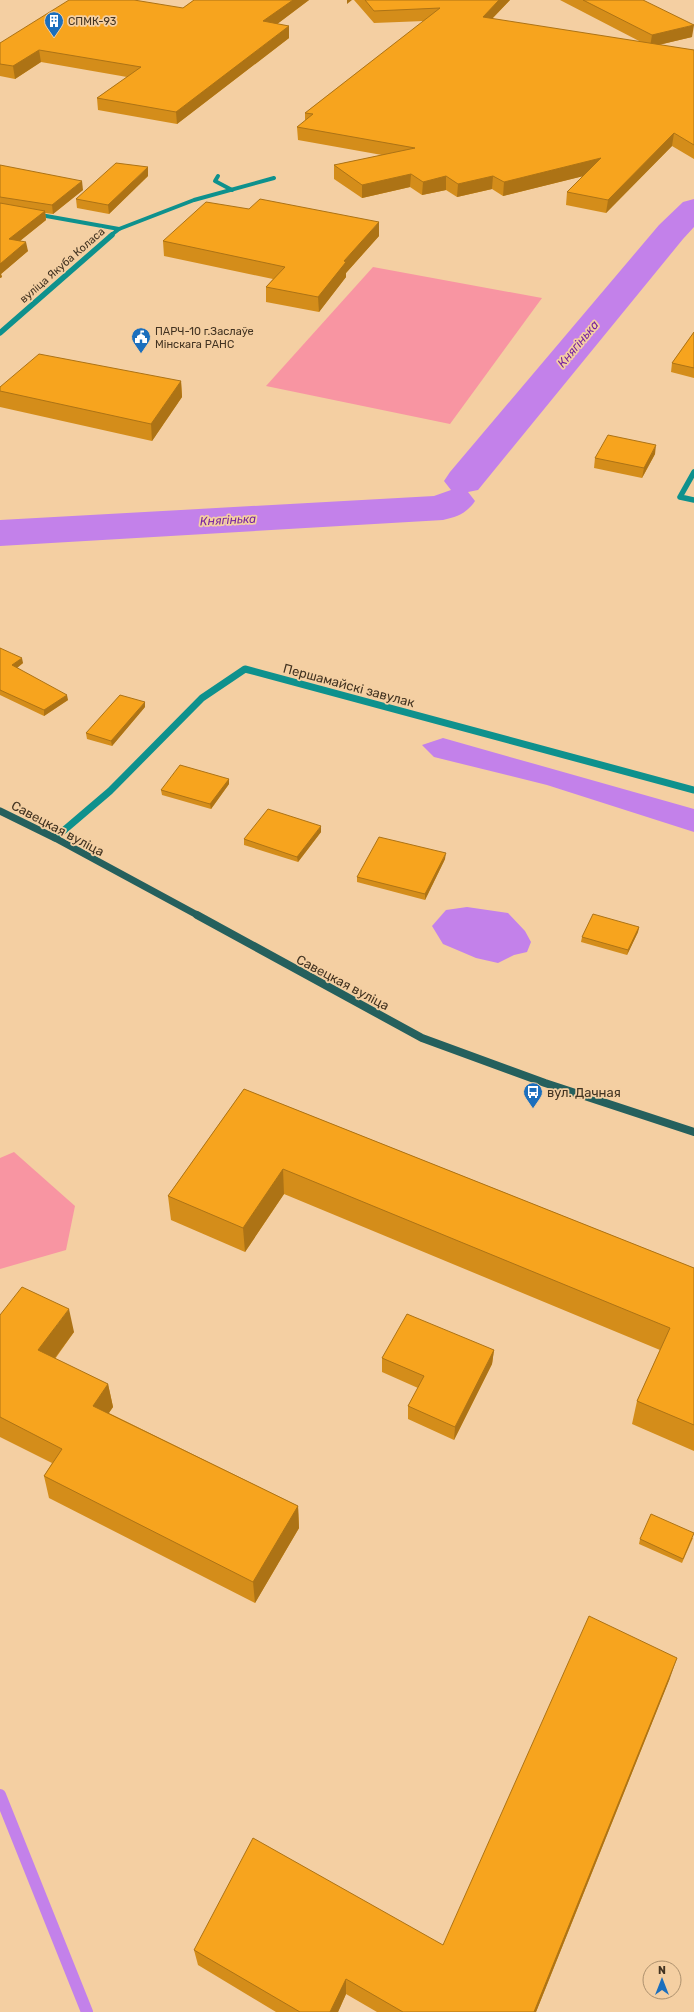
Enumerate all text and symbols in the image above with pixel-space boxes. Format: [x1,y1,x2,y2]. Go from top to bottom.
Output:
building icon: СПМК-93 [43,10,65,38]
place label: СПМК-93 [68,15,117,28]
street label: вуліца Якуба Коласа [17,225,107,306]
water label: Княгінька [555,318,601,370]
place label: ПАРЧ-10 г.Заслаўе Мінскага РАНС [155,325,254,351]
public building icon: ПАРЧ-10 г.Заслаўе Мінскага РАНС [130,326,152,354]
water label: Княгінька [199,512,257,528]
street label: Першамайскі завулак [281,661,416,710]
street label: Савецкая вуліца [9,798,107,859]
street label: Савецкая вуліца [294,952,392,1013]
bus stop icon: вул. Дачная [522,1081,544,1109]
place label: вул. Дачная [547,1085,621,1100]
north arrow [642,1960,682,2000]
text: N [658,1964,666,1977]

